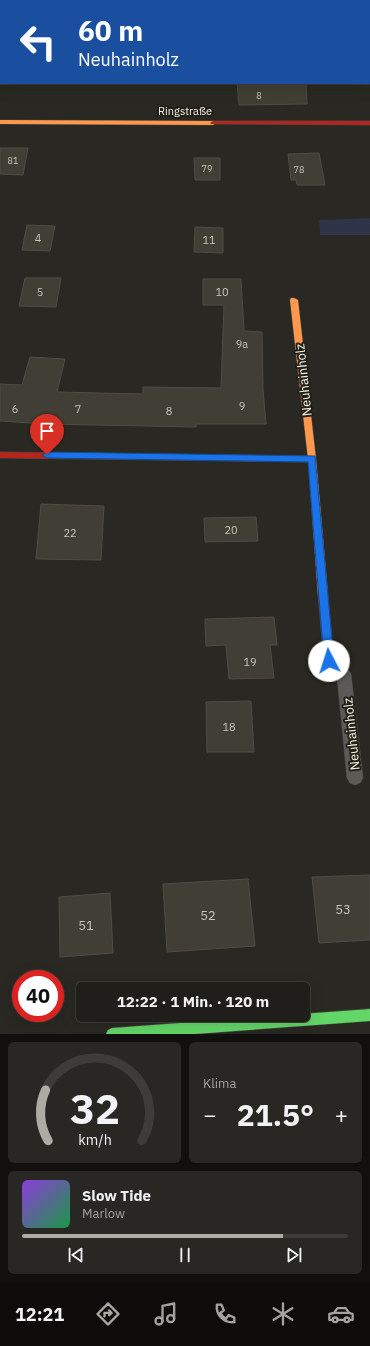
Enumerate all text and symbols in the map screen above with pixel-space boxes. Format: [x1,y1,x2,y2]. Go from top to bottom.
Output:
text: 60 m [78,12,143,49]
icon: left [12,16,64,68]
text: Neuhainholz [78,48,179,71]
house number: 8 [256,90,262,101]
street label: Ringstraße [158,104,212,118]
house number: 81 [8,155,18,166]
house number: 79 [202,163,212,174]
house number: 78 [294,164,304,175]
house number: 4 [35,231,42,245]
house number: 11 [202,233,216,247]
house number: 5 [37,285,43,299]
house number: 10 [215,285,229,299]
house number: 9a [236,337,248,351]
street label: Neuhainholz [291,343,316,417]
house number: 9 [239,399,245,413]
house number: 6 [12,402,18,416]
house number: 7 [75,402,81,416]
house number: 8 [166,404,172,418]
pin [30,414,64,455]
icon: arrive [36,420,58,442]
house number: 20 [224,523,238,537]
house number: 22 [63,526,77,540]
position arrow [308,640,350,682]
house number: 19 [243,655,257,669]
street label: Neuhainholz [339,697,364,771]
house number: 18 [222,720,236,734]
house number: 53 [335,901,351,918]
house number: 52 [200,907,216,924]
house number: 51 [78,917,94,934]
speed limit sign: 40 [12,970,64,1022]
text: 12:22 · 1 Min. · 120 m [117,992,269,1011]
text: Klima [203,1075,236,1092]
text: 32 [70,1080,119,1134]
text: 21.5° [237,1095,314,1134]
text: − [203,1100,216,1129]
text: + [335,1100,348,1129]
text: km/h [78,1129,111,1148]
text: Slow Tide [82,1186,151,1205]
text: Marlow [82,1205,125,1222]
icon: previous [65,1244,87,1266]
icon: pause [174,1244,196,1266]
icon: next [283,1244,305,1266]
icon: directions [94,1300,122,1328]
icon: music [152,1300,180,1328]
icon: phone [211,1300,239,1328]
icon: climate [269,1300,297,1328]
icon: car [327,1300,355,1328]
text: 12:21 [15,1303,64,1326]

